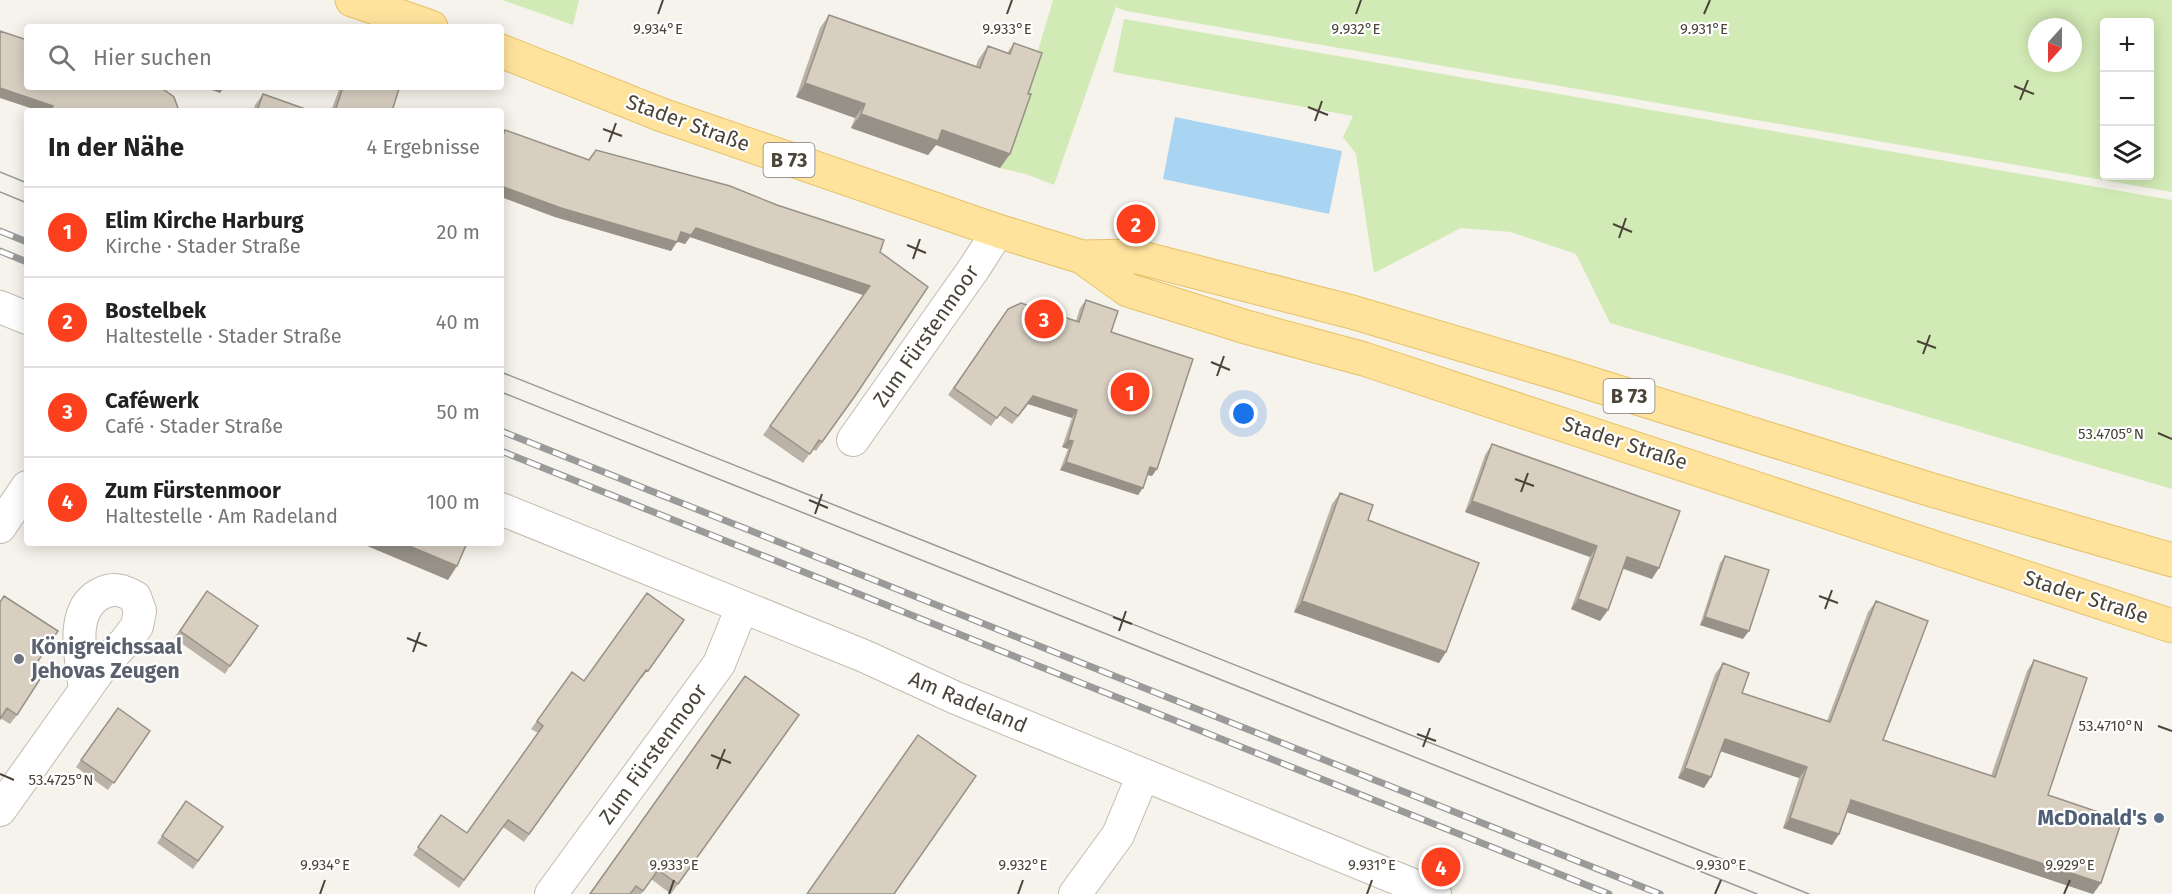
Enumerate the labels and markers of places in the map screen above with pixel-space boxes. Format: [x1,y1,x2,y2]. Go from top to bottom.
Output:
pin: 2 [1116,202,1156,246]
pin: 3 [1024,296,1064,342]
pin: 1 [1110,370,1150,414]
place label: Königreichssaal Jehovas Zeugen [30,634,183,684]
marker: Königreichssaal Jehovas Zeugen [12,652,26,666]
place label: McDonald's [2037,805,2147,831]
marker: McDonald's [2152,811,2166,825]
pin: 4 [1422,844,1460,890]

